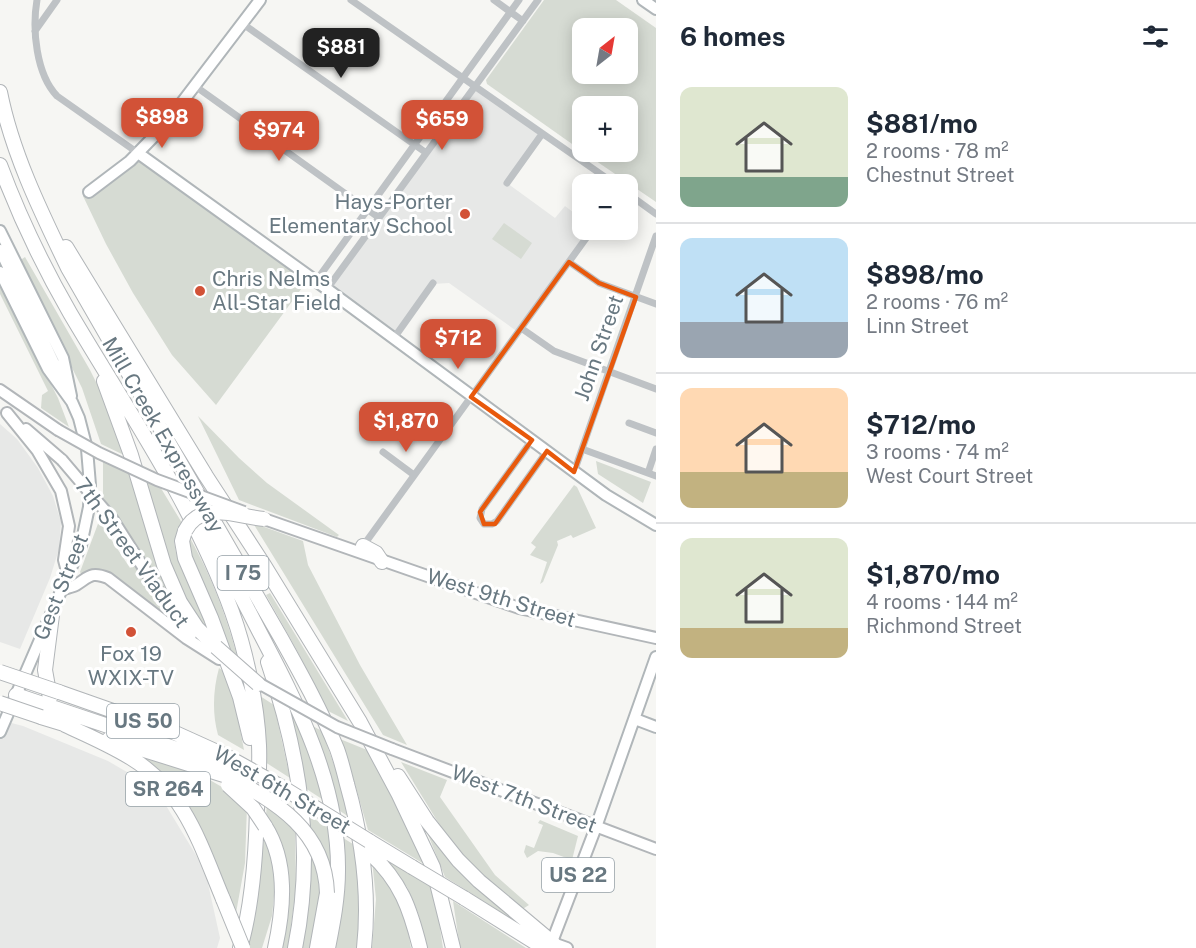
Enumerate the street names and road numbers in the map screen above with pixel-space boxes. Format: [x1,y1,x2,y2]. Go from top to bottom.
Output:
street label: John Street [569,291,628,404]
street label: Mill Creek Expressway [97,333,230,537]
street label: 7th Street Viaduct [70,473,195,632]
street label: Gest Street [28,530,93,644]
road number: I 75 [218,556,268,590]
street label: West 9th Street [424,563,579,632]
road number: US 50 [107,704,179,738]
street label: West 6th Street [209,740,355,839]
street label: West 7th Street [448,759,600,838]
road number: SR 264 [126,772,210,806]
road number: US 22 [542,858,614,892]

